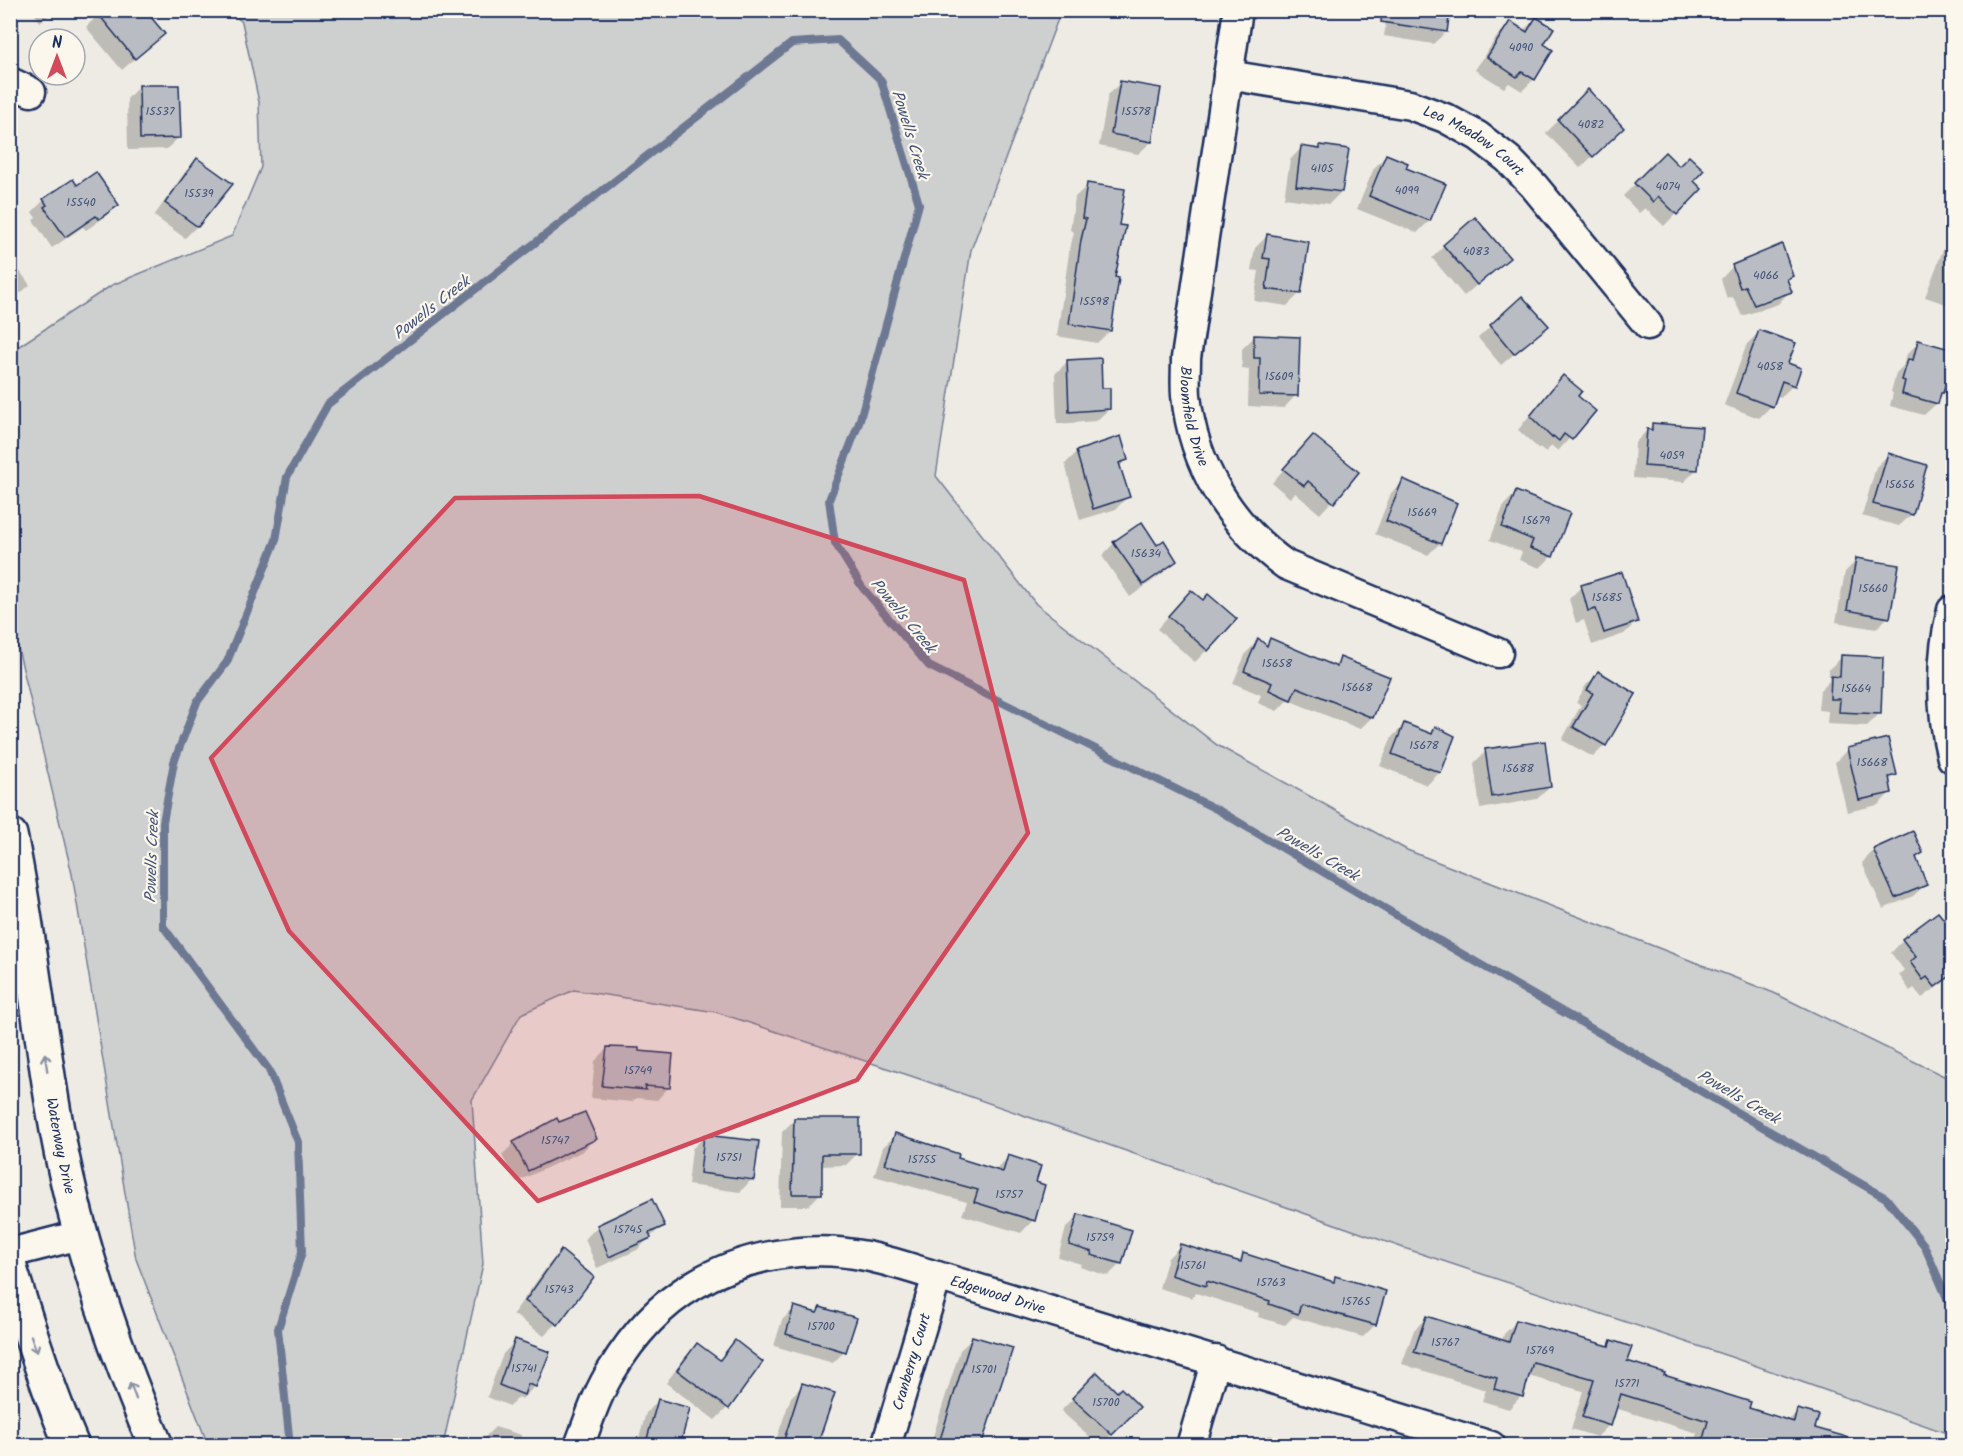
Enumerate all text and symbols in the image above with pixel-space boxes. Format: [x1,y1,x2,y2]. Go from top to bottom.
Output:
north arrow [27,27,87,87]
text: N [52,31,62,56]
house number: 4090 [1509,38,1533,57]
water label: Powells Creek [884,87,936,184]
street label: Lea Meadow Court [1419,100,1530,182]
house number: 15537 [145,102,175,121]
house number: 15578 [1121,102,1151,121]
house number: 4082 [1578,115,1604,134]
house number: 4105 [1311,159,1335,178]
house number: 4074 [1656,177,1681,196]
house number: 4099 [1395,181,1419,200]
house number: 15539 [184,184,214,203]
house number: 15540 [66,193,96,212]
house number: 4083 [1463,242,1489,261]
house number: 4066 [1753,266,1779,285]
water label: Powells Creek [388,269,478,346]
house number: 15598 [1079,292,1110,311]
house number: 4058 [1757,357,1784,376]
street label: Bloomfield Drive [1173,366,1215,471]
house number: 15609 [1265,367,1294,386]
house number: 4059 [1660,446,1685,465]
house number: 15656 [1885,475,1915,494]
house number: 15669 [1407,503,1437,522]
house number: 15679 [1522,511,1550,530]
house number: 15634 [1131,544,1162,563]
water label: Powells Creek [864,573,944,661]
house number: 15660 [1858,579,1888,598]
house number: 15685 [1592,588,1624,607]
house number: 15658 [1262,654,1293,673]
house number: 15668 [1342,678,1373,697]
house number: 15664 [1841,679,1871,698]
house number: 15678 [1409,736,1440,755]
house number: 15668 [1857,753,1888,772]
house number: 15688 [1502,759,1534,778]
water label: Powells Creek [138,808,167,903]
water label: Powells Creek [1271,821,1365,889]
one-way arrow [41,1052,52,1072]
house number: 15749 [624,1061,652,1080]
water label: Powells Creek [1692,1064,1786,1132]
street label: Waterway Drive [39,1096,81,1197]
house number: 15747 [541,1131,569,1150]
house number: 15751 [716,1148,742,1167]
house number: 15755 [908,1150,938,1169]
house number: 15757 [995,1185,1023,1204]
house number: 15745 [614,1220,644,1239]
house number: 15759 [1086,1228,1114,1247]
house number: 15761 [1180,1256,1206,1275]
street label: Edgewood Drive [947,1270,1048,1322]
house number: 15763 [1256,1273,1286,1292]
house number: 15743 [544,1280,574,1299]
house number: 15765 [1342,1292,1372,1311]
street label: Cranberry Court [886,1310,938,1414]
house number: 15700 [807,1317,835,1336]
house number: 15767 [1431,1333,1459,1352]
one-way arrow [29,1334,40,1353]
house number: 15769 [1526,1341,1554,1360]
house number: 15741 [511,1359,537,1378]
house number: 15701 [971,1360,997,1379]
house number: 15771 [1614,1374,1640,1393]
one-way arrow [127,1383,138,1401]
house number: 15700 [1092,1393,1120,1412]

